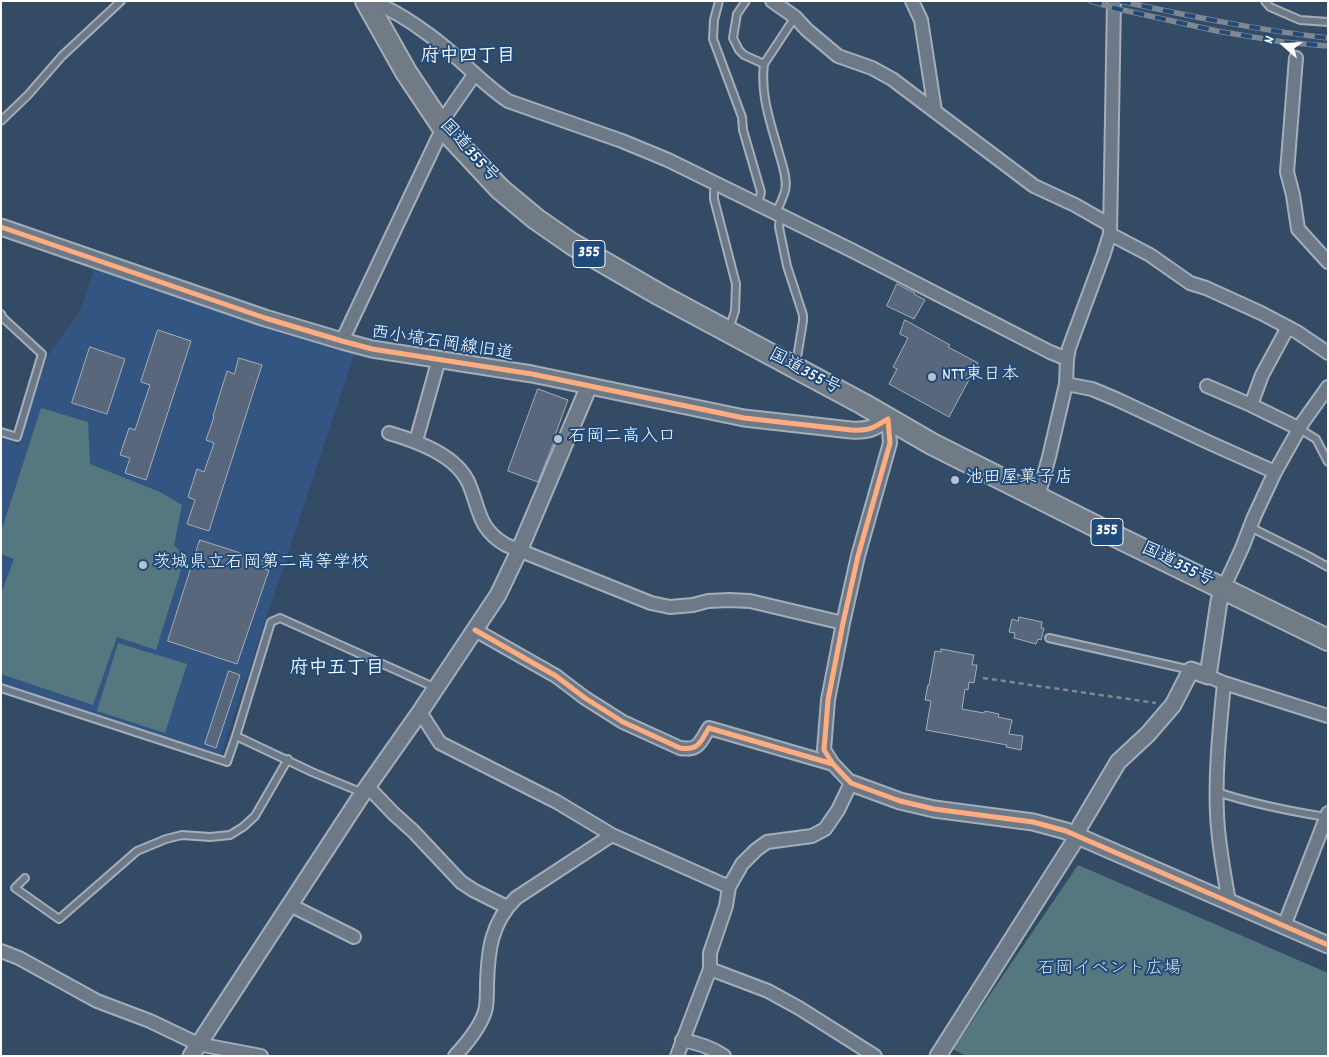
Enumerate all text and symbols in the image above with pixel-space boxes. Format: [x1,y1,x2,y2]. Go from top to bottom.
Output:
north arrow [1259,20,1309,70]
text: N [1259,34,1280,47]
district label: 府中四丁目 [421,47,515,69]
street label: 国道355号 [434,116,502,188]
road number: 355 [573,240,605,268]
street label: 西小塙石岡線旧道 [369,323,515,367]
street label: 国道355号 [764,345,844,401]
place label: NTT東日本 [942,366,1019,388]
marker: NTT東日本 [926,371,938,383]
place label: 石岡二高入口 [568,428,676,450]
marker: 石岡二高入口 [552,433,564,445]
place label: 池田屋菓子店 [965,469,1073,491]
marker: 池田屋菓子店 [949,474,961,486]
road number: 355 [1091,518,1123,546]
street label: 国道355号 [1137,539,1217,593]
place label: 茨城県立石岡第二高等学校 [153,554,369,576]
marker: 茨城県立石岡第二高等学校 [137,559,149,571]
district label: 府中五丁目 [290,659,384,681]
park label: 石岡イベント広場 [1037,960,1181,982]

